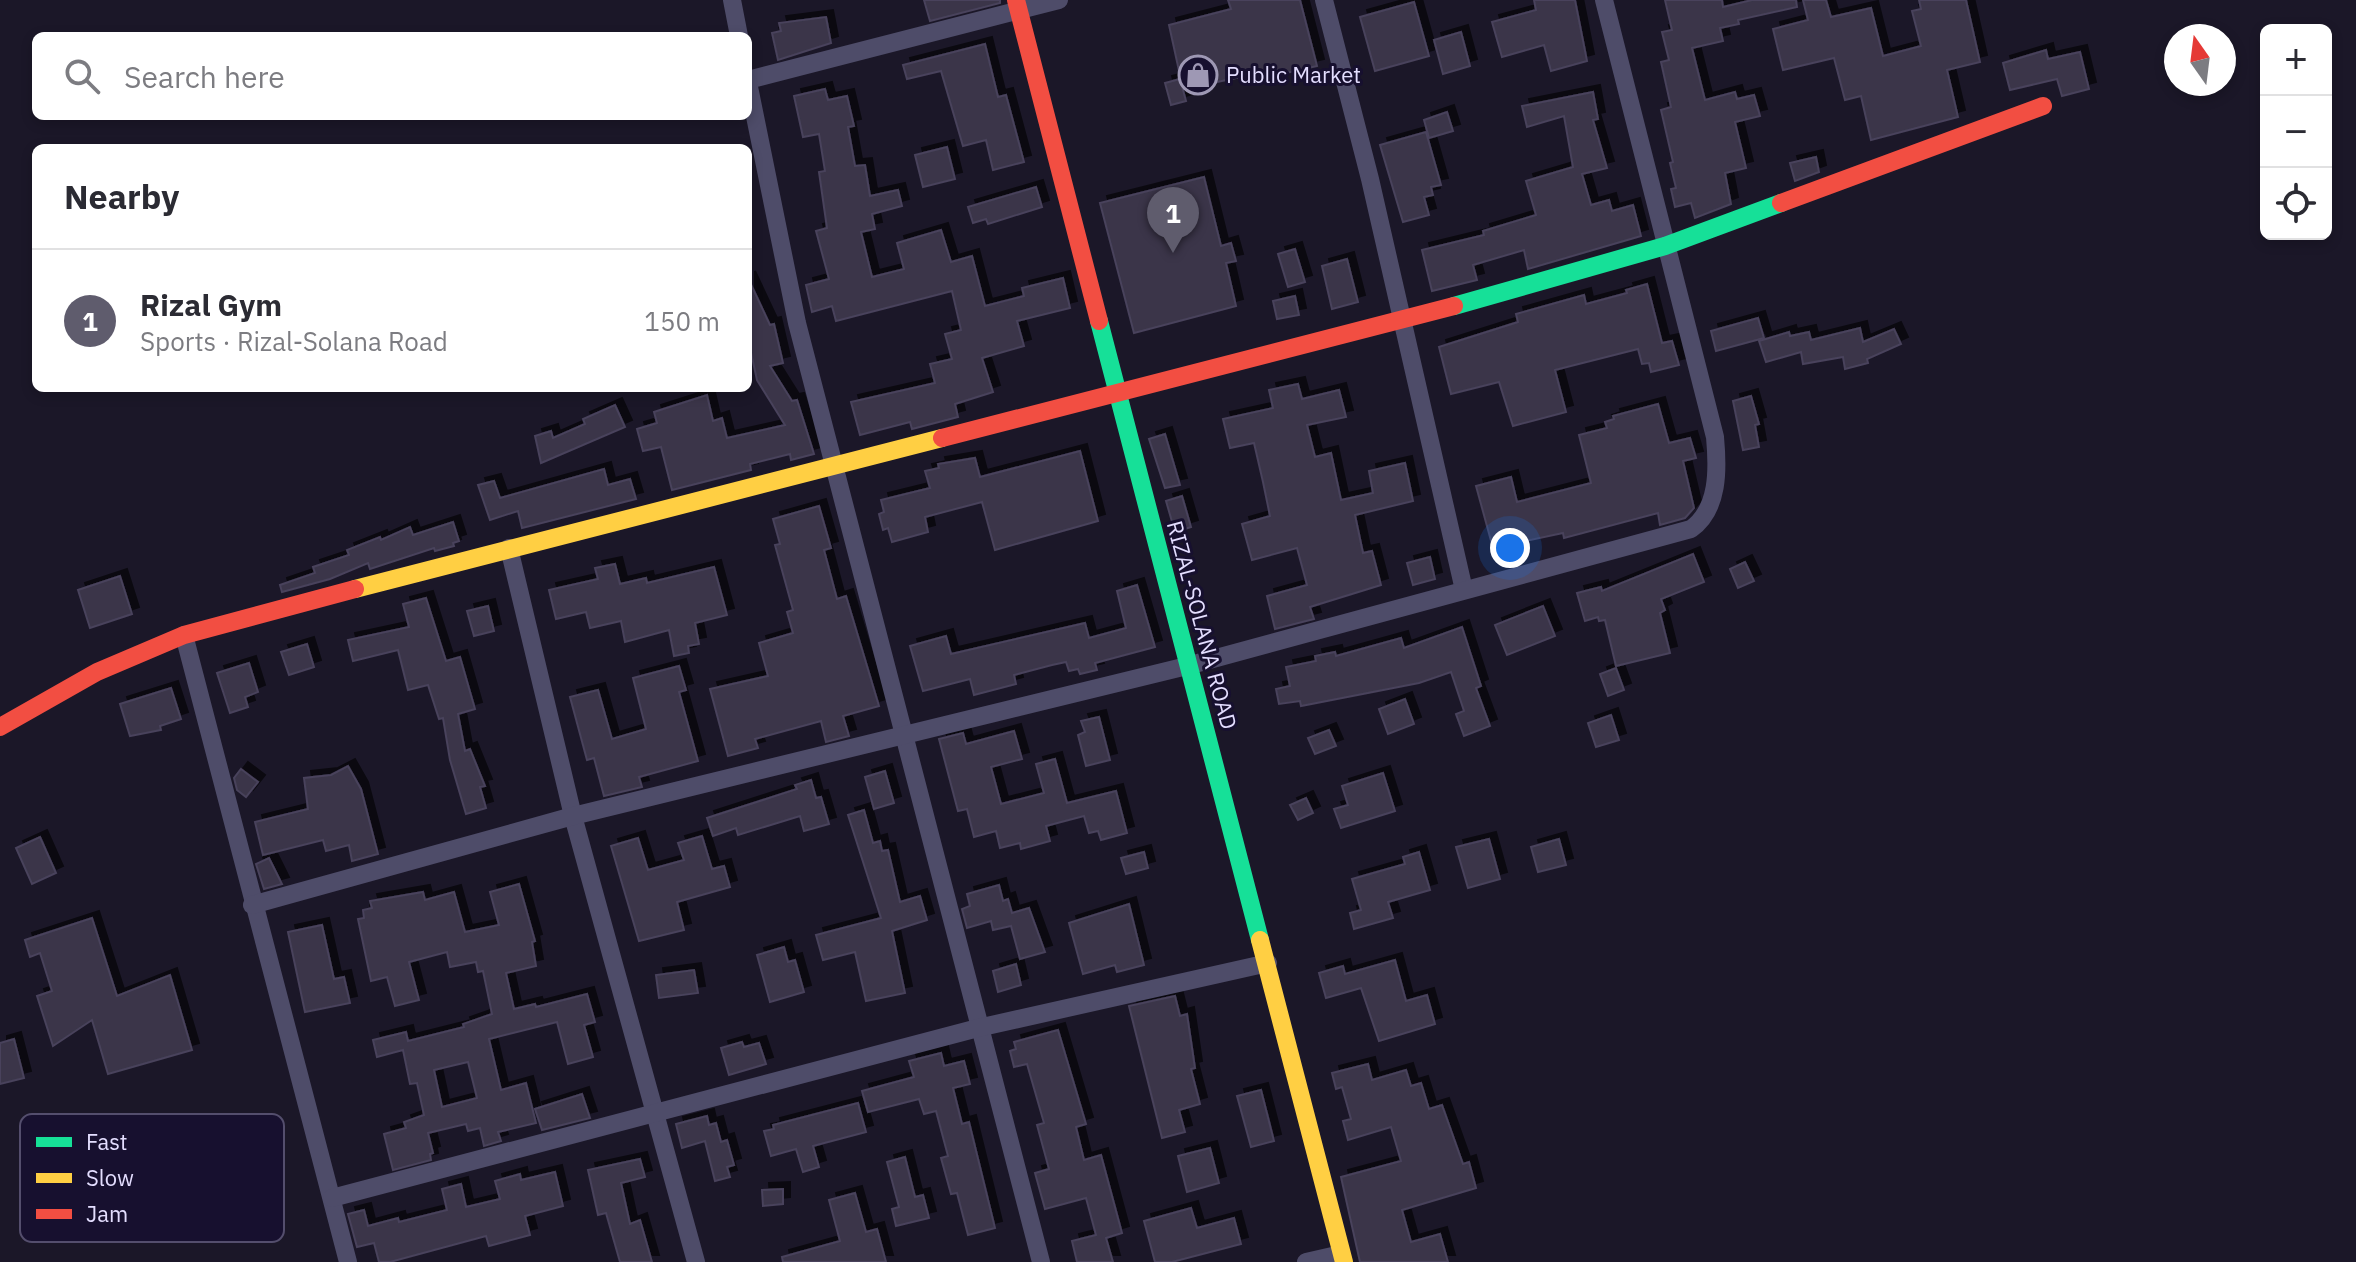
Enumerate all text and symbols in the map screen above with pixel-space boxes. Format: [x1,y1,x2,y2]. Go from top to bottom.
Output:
north arrow [2164,24,2236,96]
map controls [2260,24,2332,240]
button: + [2260,24,2332,96]
search box [32,32,752,120]
icon: search [60,54,104,98]
shop icon: Public Market [1177,54,1219,96]
text: Search here [124,57,285,96]
place label: Public Market [1226,60,1361,89]
button: − [2260,96,2332,168]
button: locate [2260,168,2332,240]
text: Nearby [64,174,179,218]
pin: 1 [1147,187,1199,253]
text: Rizal Gym [140,285,282,324]
text: 1 [82,304,98,338]
text: 150 m [644,304,720,338]
text: Sports · Rizal-Solana Road [140,324,448,358]
street label: RIZAL-SOLANA ROAD [1161,517,1244,732]
your location [1490,528,1530,568]
legend [20,1114,284,1242]
text: Fast [86,1127,127,1156]
text: Slow [86,1163,134,1192]
text: Jam [86,1199,128,1228]

